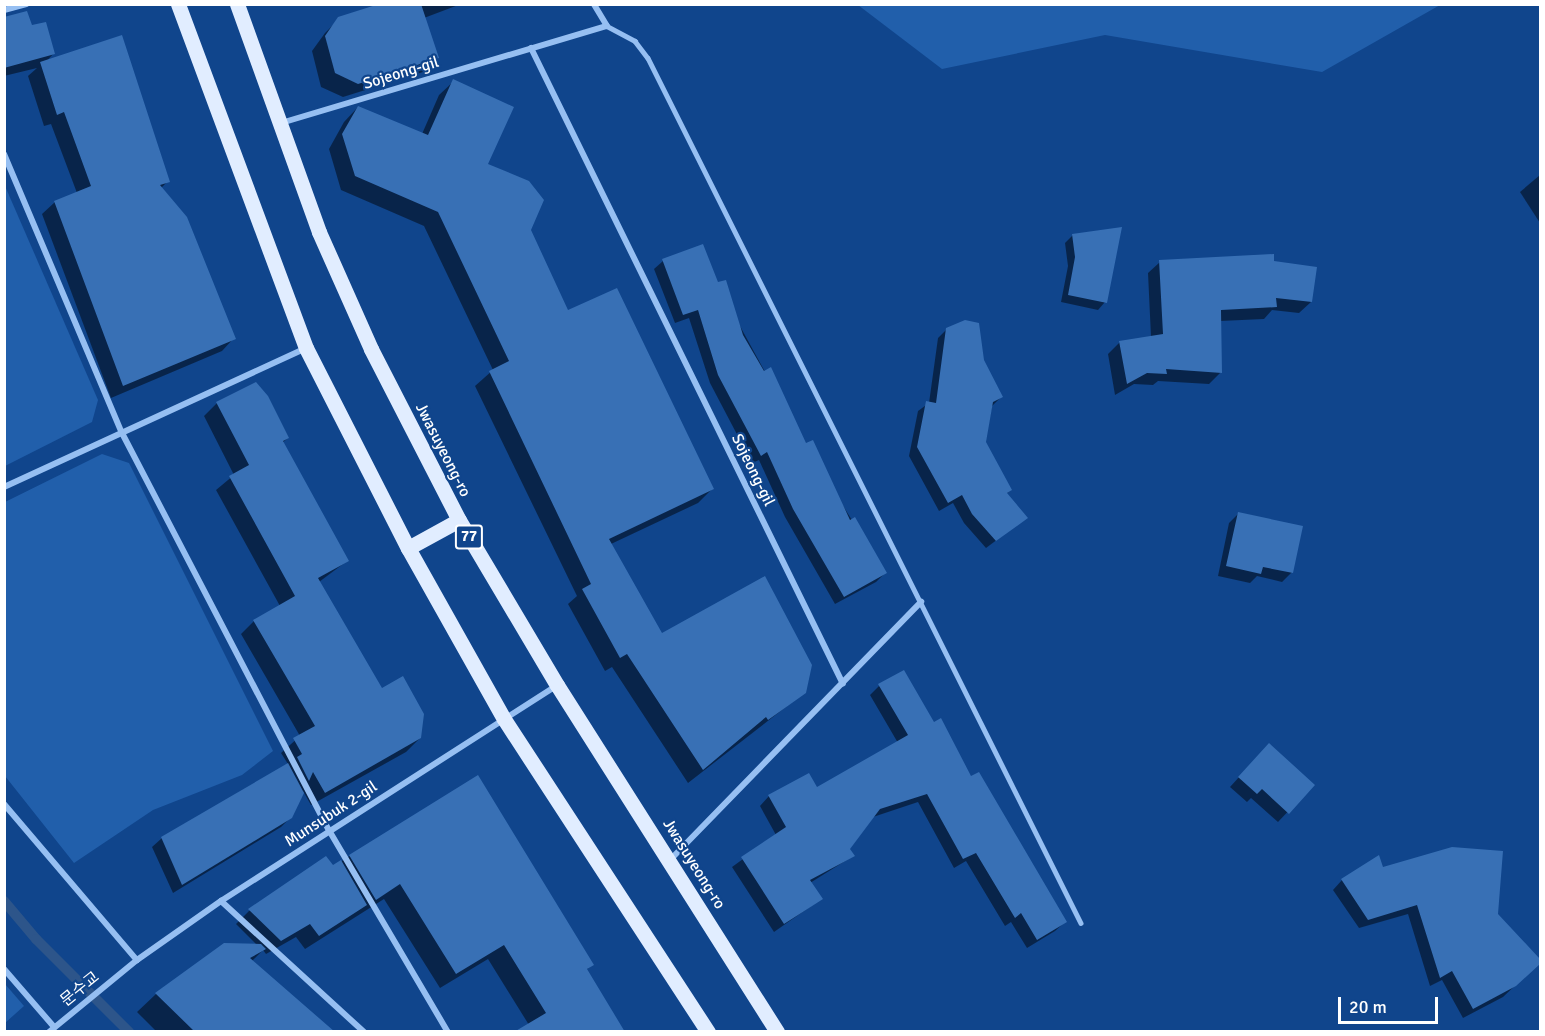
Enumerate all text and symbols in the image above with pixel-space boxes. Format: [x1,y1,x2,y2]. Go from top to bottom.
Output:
street label: Sojeong-gil [361,52,441,94]
street label: Jwasuyeong-ro [411,400,475,500]
street label: Sojeong-gil [727,431,779,509]
road number: 77 [454,525,484,549]
street label: Munsubuk 2-gil [281,777,381,851]
street label: Jwasuyeong-ro [659,815,729,913]
street label: 문수교 [57,968,103,1010]
scale bar [1341,985,1442,1023]
text: 20 m [1349,996,1387,1018]

